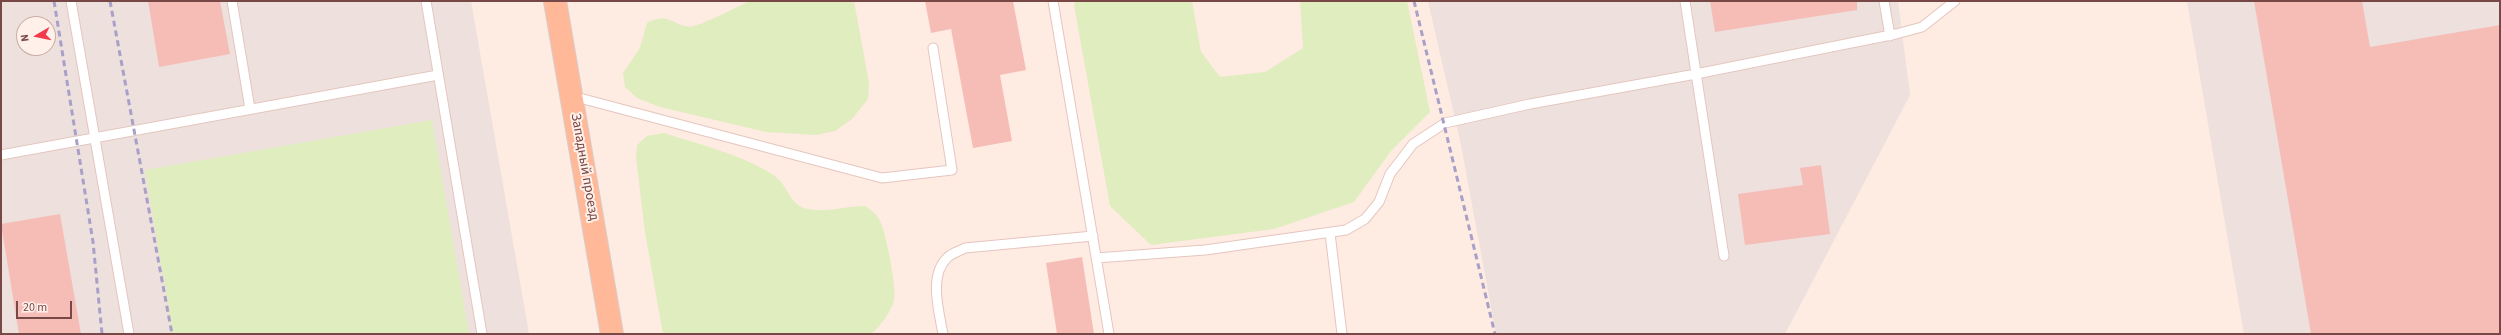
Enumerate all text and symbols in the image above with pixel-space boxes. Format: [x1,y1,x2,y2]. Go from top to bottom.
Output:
north arrow [16,16,56,56]
text: N [17,33,33,43]
street label: Западный проезд [566,112,602,222]
scale bar [18,293,74,319]
text: 20 m [23,299,47,316]

